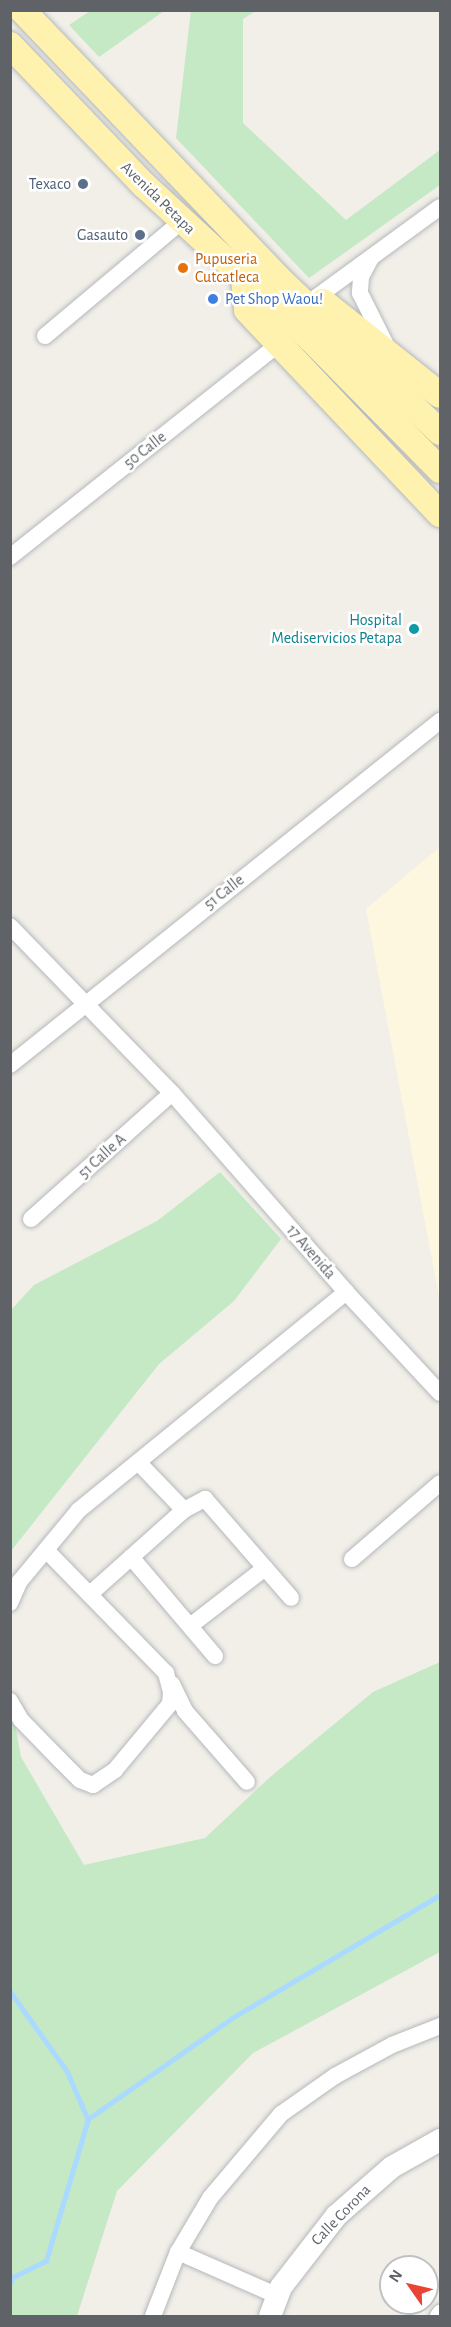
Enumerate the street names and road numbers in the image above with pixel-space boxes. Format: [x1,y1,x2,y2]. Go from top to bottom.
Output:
street label: Avenida Petapa [117,158,199,238]
street label: 50 Calle [120,427,170,473]
street label: 51 Calle [200,870,248,914]
street label: 51 Calle A [74,1130,130,1182]
street label: 17 Avenida [282,1221,340,1283]
street label: Calle Corona [307,2180,375,2250]

